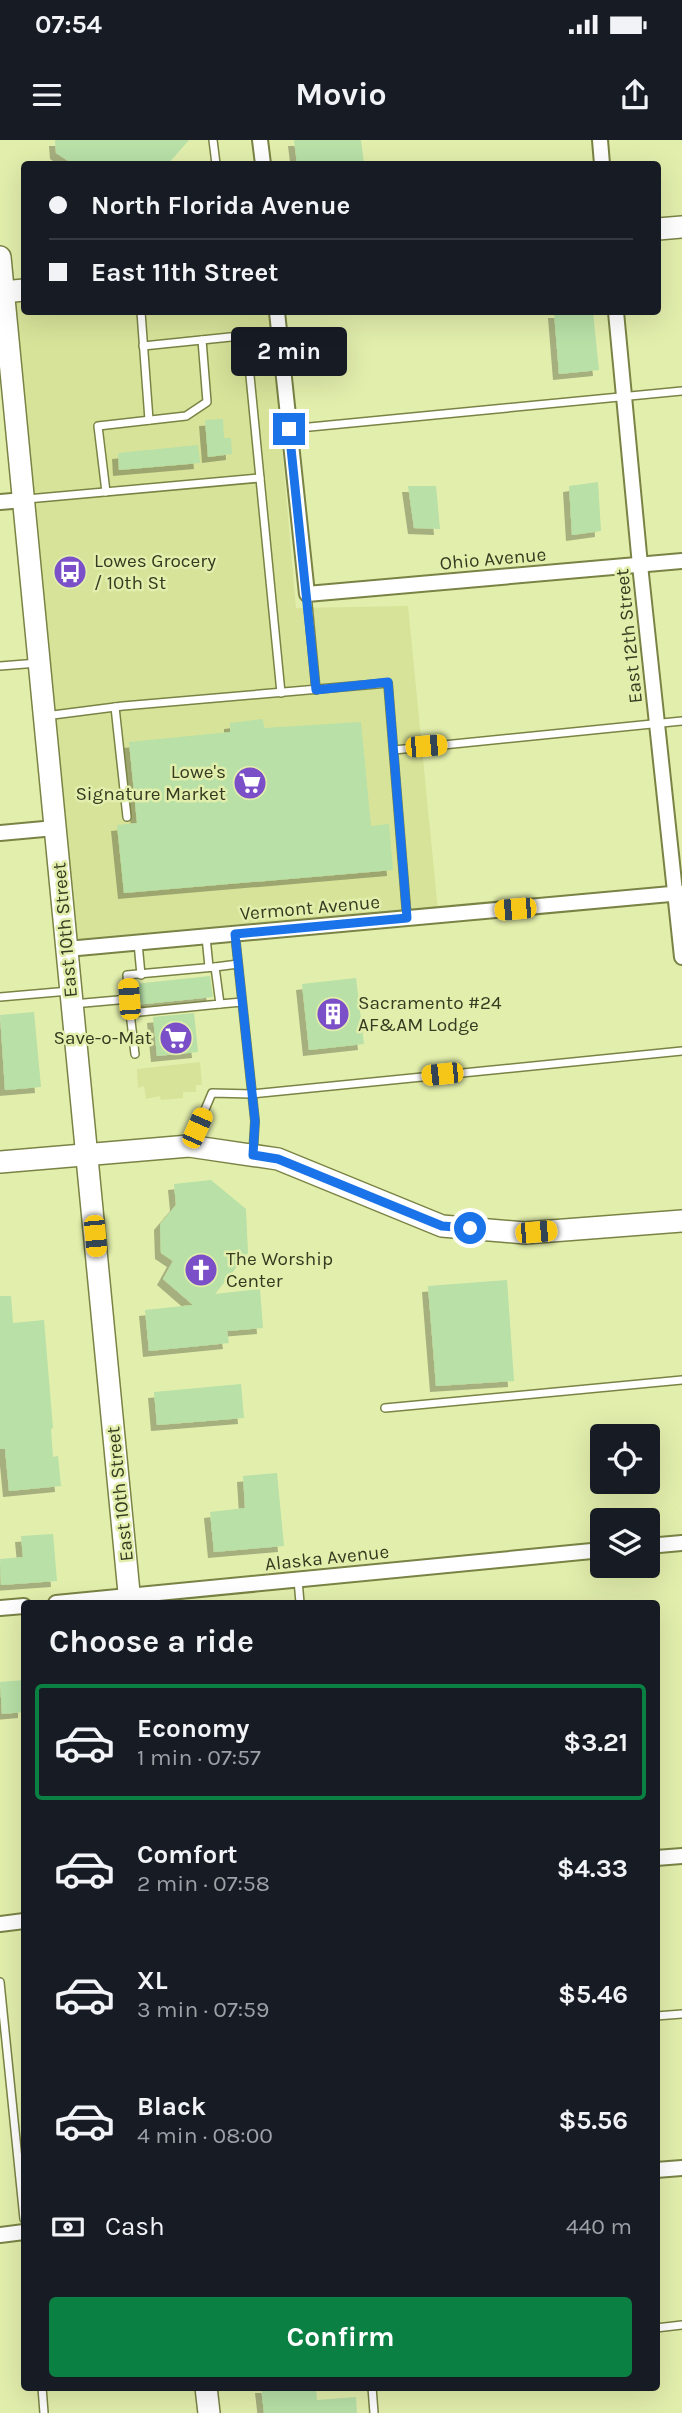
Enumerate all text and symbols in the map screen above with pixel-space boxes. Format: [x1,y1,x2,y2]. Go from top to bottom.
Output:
text: 07:54 [35,9,102,40]
icon: menu [28,76,66,114]
text: Movio [295,76,387,113]
icon: share [616,76,654,114]
text: North Florida Avenue [91,190,350,221]
text: East 11th Street [91,257,278,288]
callout: 2 min [231,328,347,376]
text: 2 min [257,338,321,365]
route end [273,413,305,445]
street label: Ohio Avenue [439,543,547,575]
place label: Lowes Grocery / 10th St [94,550,216,594]
bus stop icon: Lowes Grocery / 10th St [51,553,89,591]
street label: East 12th Street [611,568,647,704]
car [405,734,448,758]
place label: Lowe's Signature Market [75,761,226,805]
supermarket icon: Lowe's Signature Market [231,764,269,802]
street label: East 10th Street [48,861,82,999]
street label: Vermont Avenue [239,891,381,925]
car [494,897,537,921]
car [118,977,141,1021]
place label: Sacramento #24 AF&AM Lodge [358,992,502,1036]
building icon: Sacramento #24 AF&AM Lodge [314,995,352,1033]
supermarket icon: Save-o-Mat [157,1019,195,1057]
place label: Save-o-Mat [53,1027,152,1049]
car [421,1061,464,1087]
car [179,1105,216,1151]
route start [454,1212,486,1244]
car [83,1214,108,1258]
car [515,1220,558,1244]
place label: The Worship Center [226,1248,333,1292]
church icon: The Worship Center [182,1251,220,1289]
map controls [590,1424,660,1578]
button: locate [590,1424,660,1494]
street label: East 10th Street [102,1425,138,1563]
button: layers [590,1508,660,1578]
street label: Alaska Avenue [264,1541,390,1575]
text: Choose a ride [49,1623,254,1660]
icon: car [53,1711,116,1774]
text: Economy [137,1713,249,1744]
text: $3.21 [563,1727,628,1758]
text: 1 min · 07:57 [137,1744,261,1771]
icon: car [53,1837,116,1900]
text: Comfort [137,1839,238,1870]
text: $4.33 [557,1853,628,1884]
text: 2 min · 07:58 [137,1870,270,1897]
icon: car [53,1963,116,2026]
text: XL [137,1965,168,1996]
text: $5.46 [558,1979,628,2010]
text: 3 min · 07:59 [137,1996,269,2023]
icon: car [53,2089,116,2152]
text: Black [137,2091,206,2122]
text: $5.56 [558,2105,628,2136]
text: 4 min · 08:00 [137,2122,273,2149]
icon: cash [49,2208,87,2246]
text: Cash [105,2211,165,2242]
text: 440 m [566,2213,632,2240]
button: Confirm [49,2297,632,2377]

